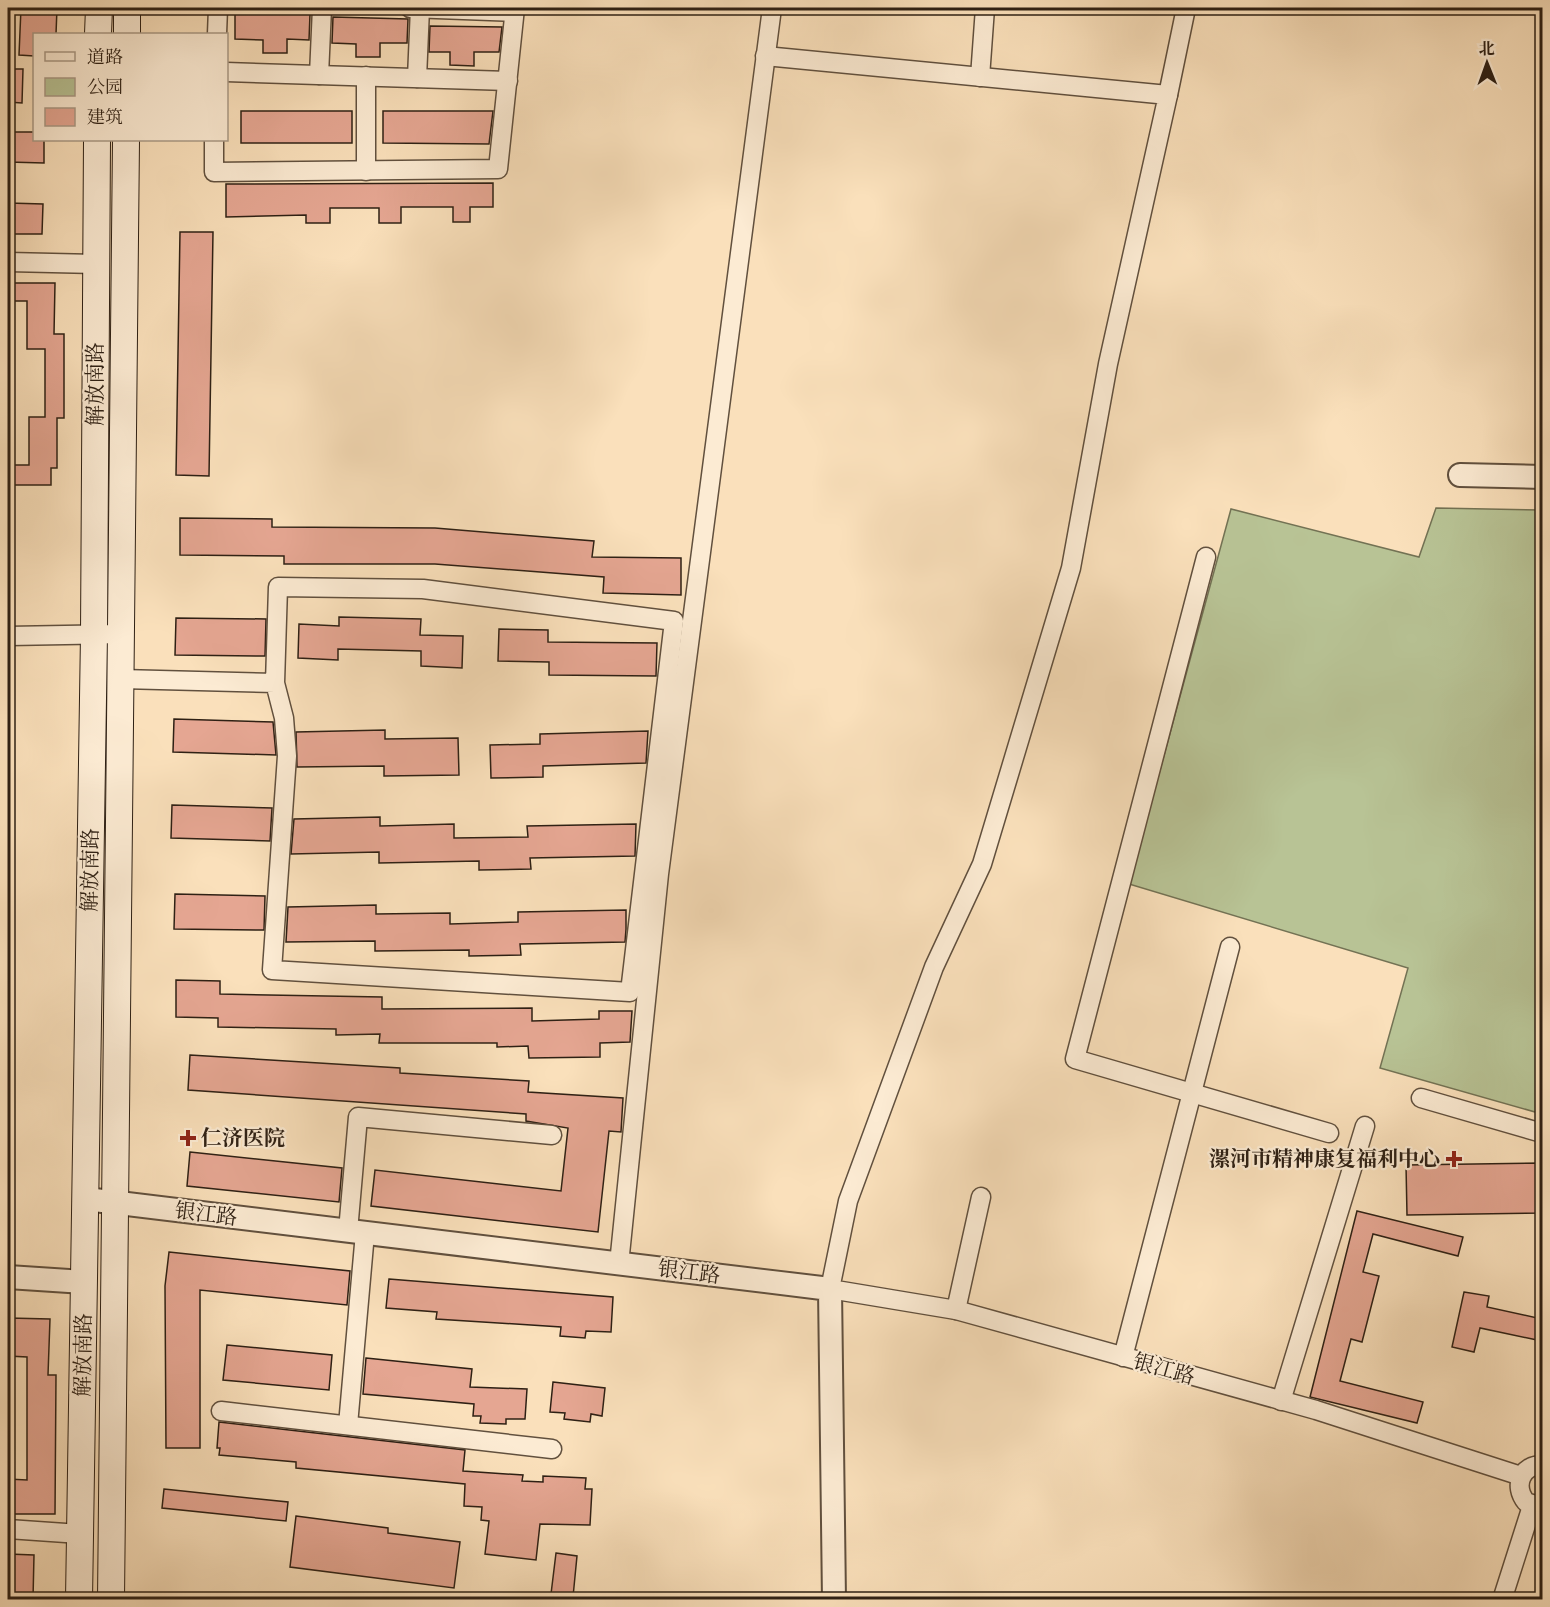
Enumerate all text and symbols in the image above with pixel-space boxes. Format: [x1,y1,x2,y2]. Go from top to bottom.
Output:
legend [33,33,228,141]
north arrow [1457,33,1517,93]
text: 北 [1479,39,1495,59]
text: 道路 [87,46,123,69]
text: 公园 [87,76,123,99]
text: 建筑 [87,106,123,129]
street label: 解放南路 [82,342,109,426]
street label: 解放南路 [76,828,105,912]
place label: 仁济医院 [201,1125,285,1152]
marker: 仁济医院 [179,1129,197,1147]
place label: 漯河市精神康复福利中心 [1209,1146,1440,1173]
marker: 漯河市精神康复福利中心 [1445,1150,1463,1168]
street label: 银江路 [173,1197,239,1232]
street label: 银江路 [656,1255,722,1290]
street label: 解放南路 [69,1313,98,1397]
street label: 银江路 [1130,1348,1198,1391]

